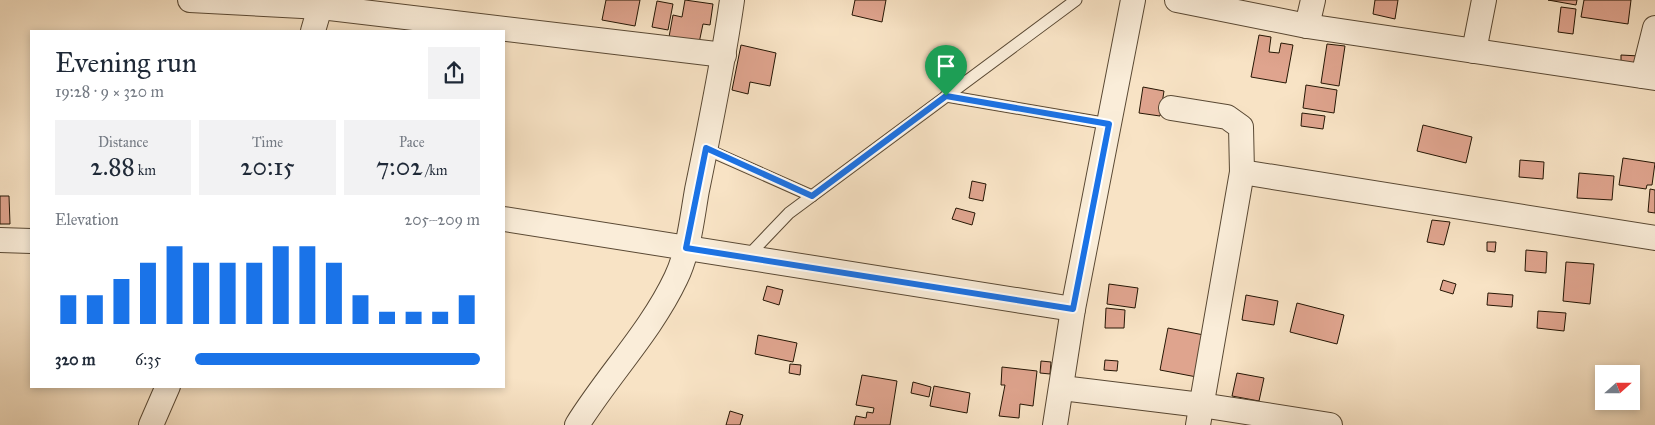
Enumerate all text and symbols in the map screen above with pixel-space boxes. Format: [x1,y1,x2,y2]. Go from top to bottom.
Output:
text: Evening run [55,45,197,80]
pin [925,45,967,96]
button: share [428,47,480,99]
icon: arrive [932,52,960,80]
text: 19:28 · 9 × 320 m [55,82,164,101]
text: Distance [98,134,148,151]
text: Time [252,134,283,151]
text: Pace [399,134,425,151]
text: 2.88 [90,151,135,182]
text: 20:15 [240,151,295,182]
text: 7:02 [376,151,423,182]
text: km [135,162,156,179]
text: /km [423,162,448,179]
text: Elevation [55,210,119,229]
text: 205–209 m [404,210,480,229]
text: 320 m [55,350,96,369]
text: 6:35 [135,350,161,369]
north arrow [1595,365,1640,410]
map controls [1595,365,1640,410]

